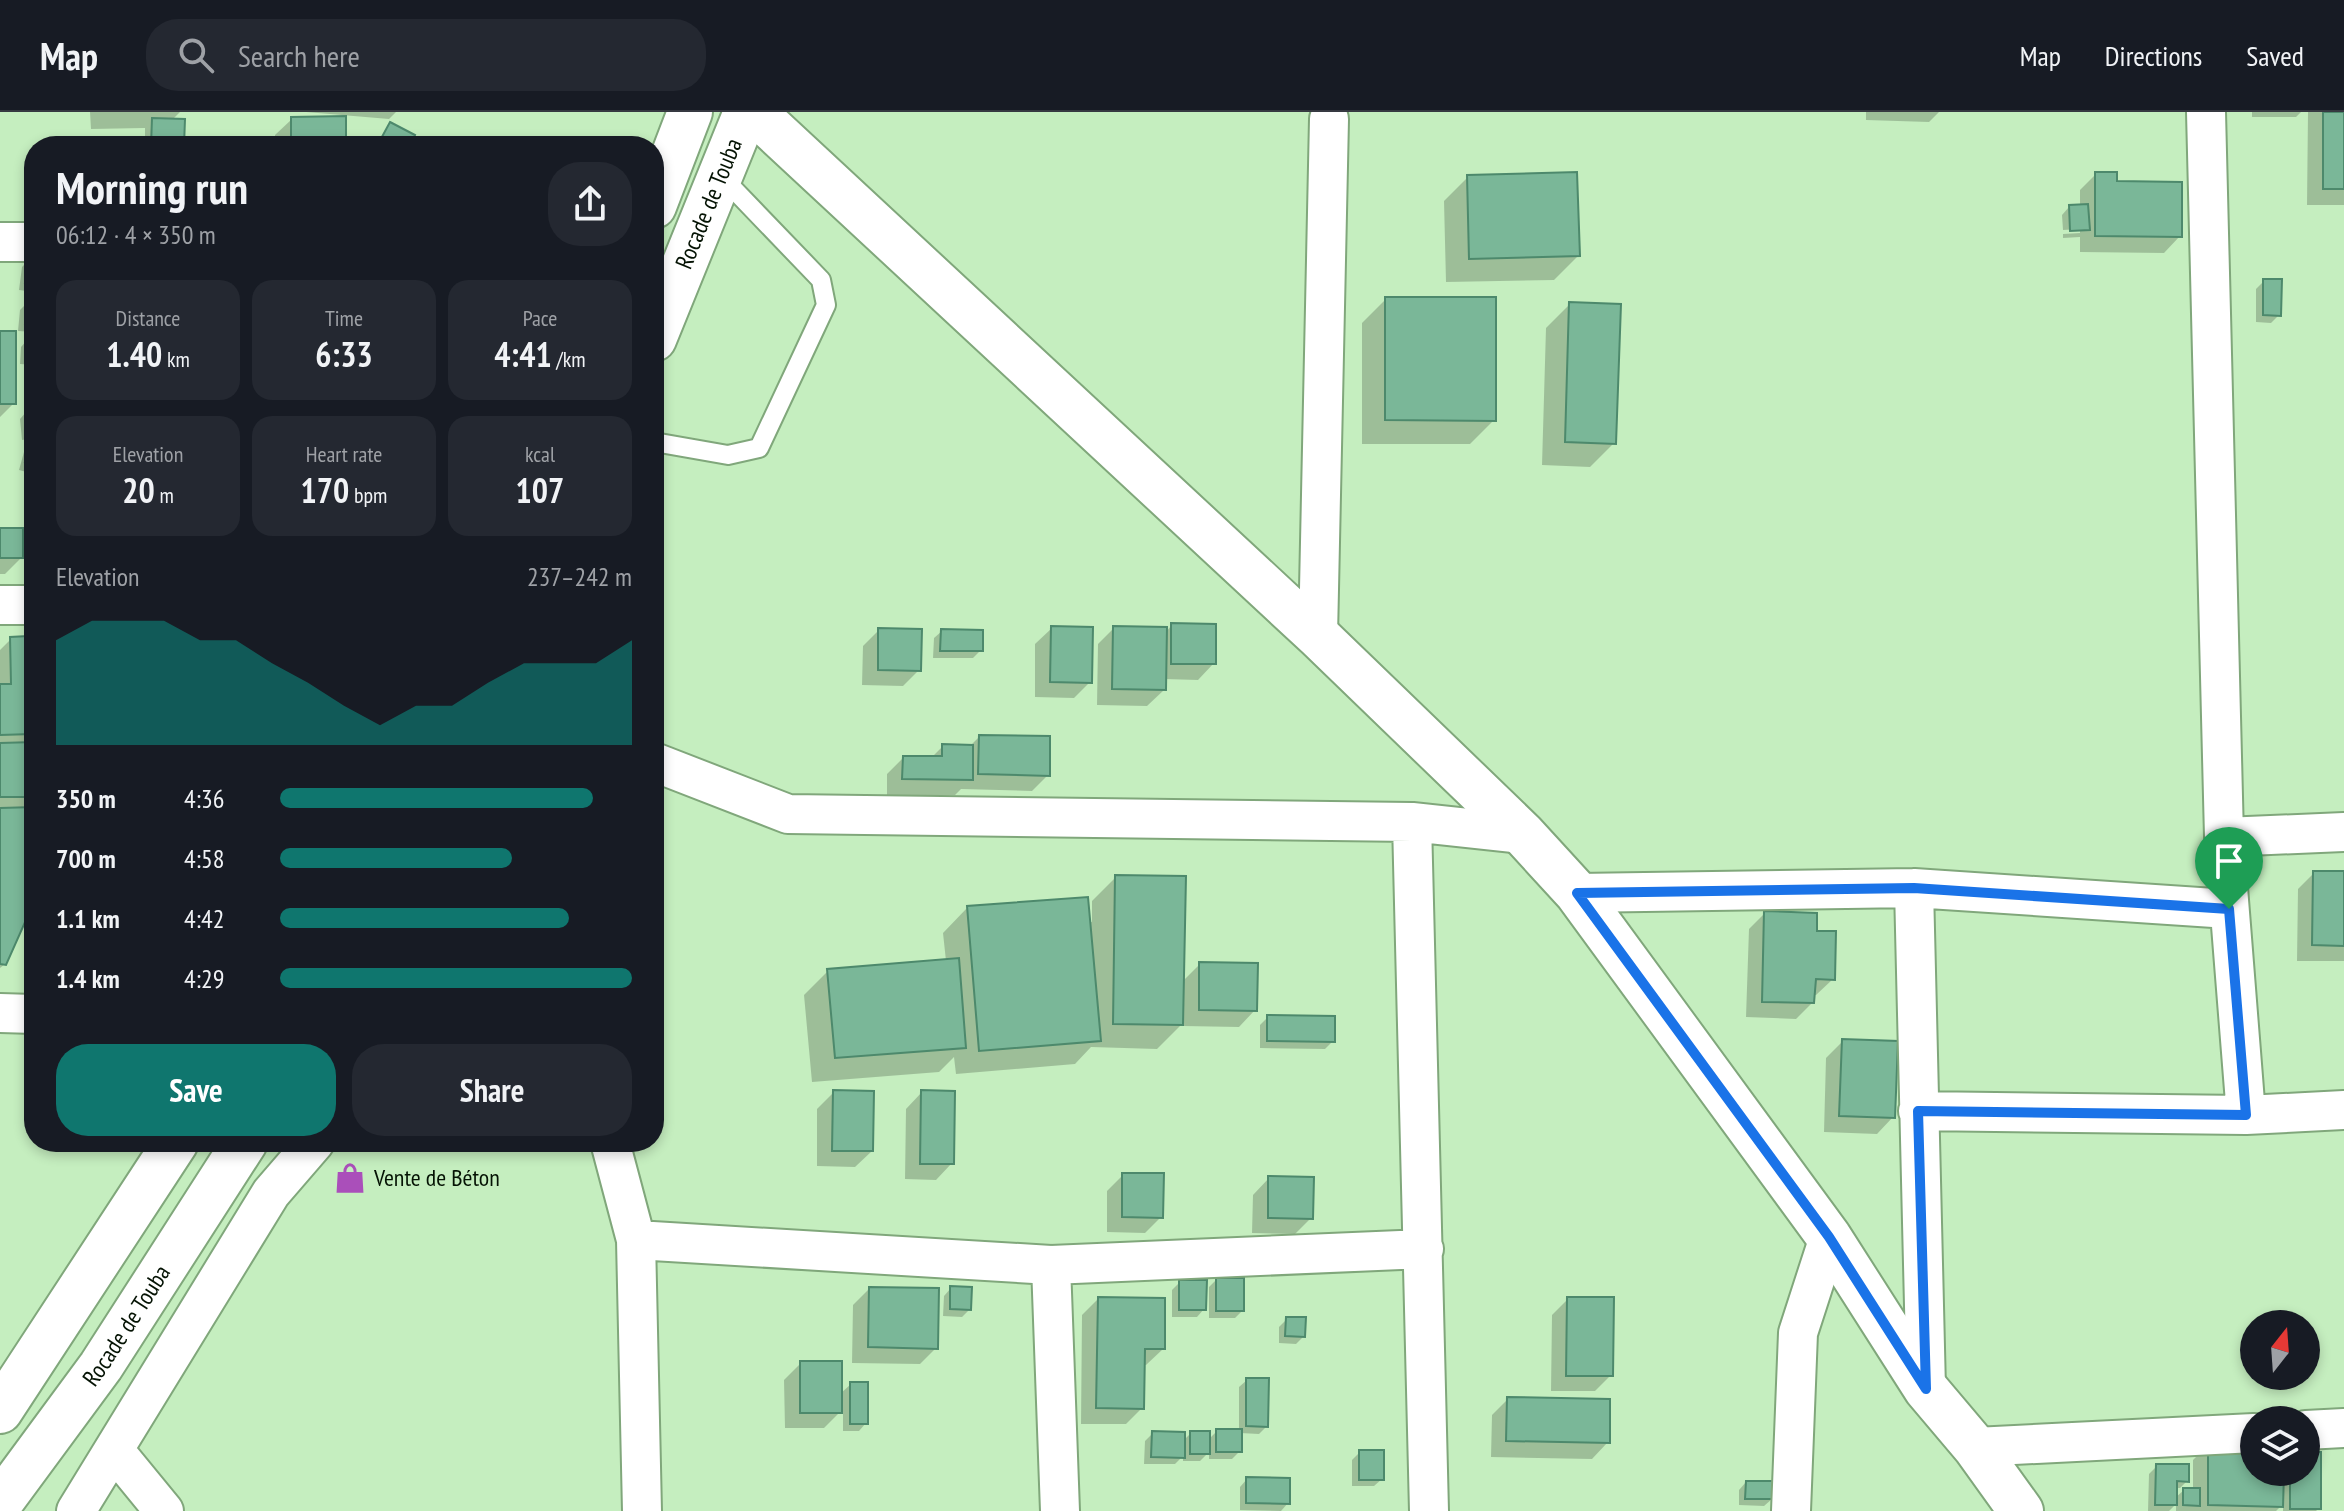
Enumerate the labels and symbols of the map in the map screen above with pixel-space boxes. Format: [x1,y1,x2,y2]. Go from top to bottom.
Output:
street label: Rocade de Touba [668,134,749,273]
pin [2195,827,2263,909]
shop icon: Vente de Béton [333,1161,367,1195]
place label: Vente de Béton [373,1162,500,1193]
street label: Rocade de Touba [75,1259,177,1392]
north arrow [2240,1310,2320,1390]

